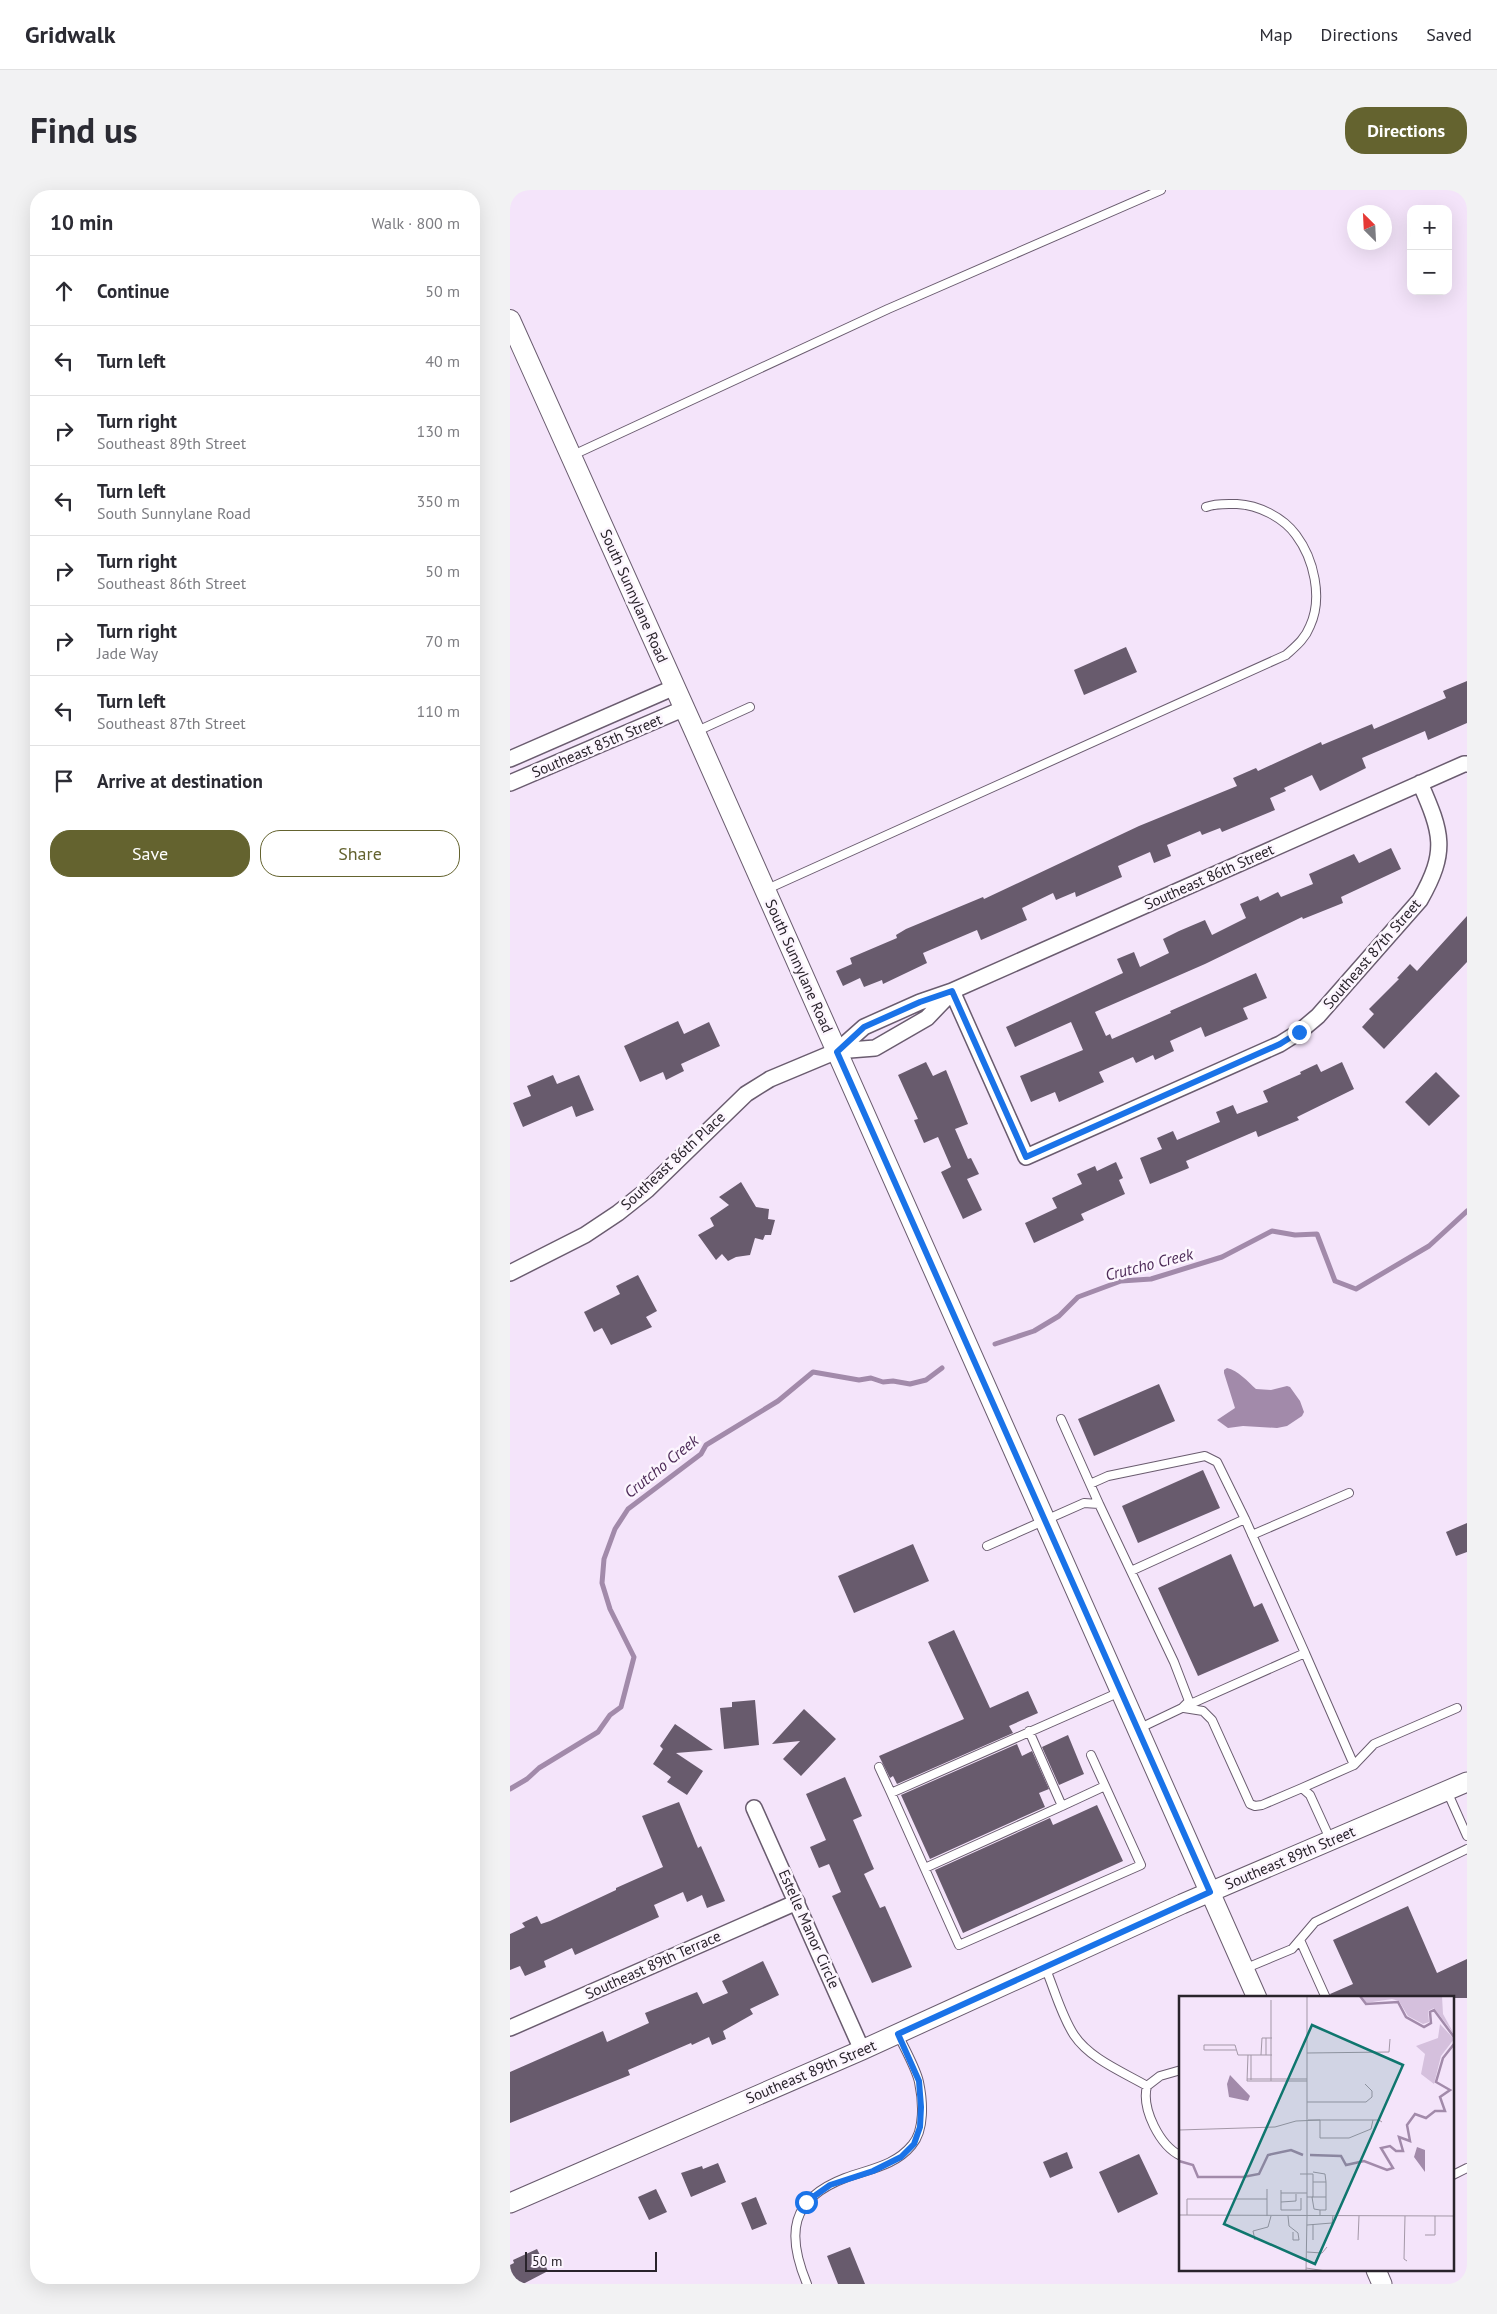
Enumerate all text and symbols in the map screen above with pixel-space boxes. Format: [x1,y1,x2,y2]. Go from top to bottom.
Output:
text: Gridwalk [25,19,115,50]
text: Map [1260,23,1292,46]
text: Directions [1320,23,1398,46]
text: Saved [1426,23,1472,46]
text: Find us [30,107,138,153]
button: Directions [1345,107,1467,154]
north arrow [1347,205,1392,250]
map controls [1407,205,1452,295]
button: + [1407,205,1452,250]
text: 10 min [50,209,113,236]
text: Walk · 800 m [371,213,460,233]
button: − [1407,250,1452,295]
icon: ahead [50,277,78,305]
text: Continue [97,279,169,303]
text: 50 m [425,281,460,301]
icon: left [50,347,78,375]
text: Turn left [97,349,166,373]
text: 40 m [425,351,460,371]
text: Turn right [97,409,177,433]
icon: right [50,417,78,445]
text: 130 m [417,421,460,441]
text: Southeast 89th Street [97,433,246,453]
text: Turn left [97,479,166,503]
icon: left [50,487,78,515]
text: 350 m [417,491,460,511]
text: South Sunnylane Road [97,503,251,523]
street label: South Sunnylane Road [596,526,672,666]
text: Turn right [97,549,177,573]
icon: right [50,557,78,585]
text: 50 m [425,561,460,581]
text: Southeast 86th Street [97,573,246,593]
text: Turn right [97,619,177,643]
icon: right [50,627,78,655]
text: 70 m [425,631,460,651]
text: Jade Way [97,643,158,663]
text: Turn left [97,689,166,713]
icon: left [50,697,78,725]
text: 110 m [417,701,460,721]
street label: Southeast 85th Street [529,709,665,782]
text: Southeast 87th Street [97,713,246,733]
icon: arrive [50,767,78,795]
text: Arrive at destination [97,769,263,793]
button: Save [50,830,250,877]
button: Share [260,830,460,877]
street label: Southeast 86th Street [1141,839,1277,914]
street label: Southeast 87th Street [1319,895,1425,1013]
street label: South Sunnylane Road [761,896,837,1036]
route end [1288,1021,1311,1044]
street label: Southeast 86th Place [617,1107,729,1214]
water label: Crutcho Creek [1103,1243,1196,1285]
water label: Crutcho Creek [620,1430,703,1502]
street label: Southeast 89th Street [1222,1821,1358,1894]
street label: Estelle Manor Circle [775,1866,844,1991]
street label: Southeast 89th Terrace [582,1926,724,2003]
inset map [1179,1996,1454,2272]
street label: Southeast 89th Street [743,2035,879,2108]
route start [795,2191,818,2214]
scale bar [525,2249,658,2272]
text: 50 m [532,2252,562,2270]

